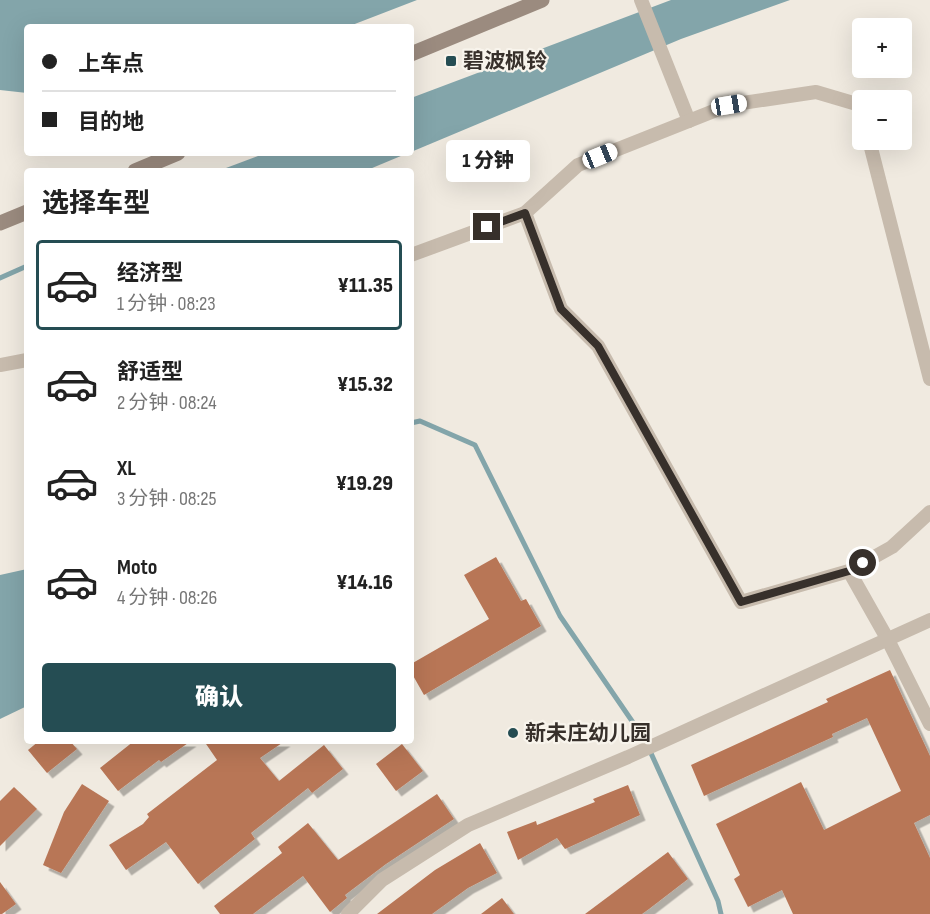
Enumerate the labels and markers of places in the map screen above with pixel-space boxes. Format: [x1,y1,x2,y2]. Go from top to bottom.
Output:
place label: 碧波枫铃 [463,49,547,74]
marker: 碧波枫铃 [444,54,458,68]
place label: 新未庄幼儿园 [525,721,651,746]
marker: 新未庄幼儿园 [506,726,520,740]

